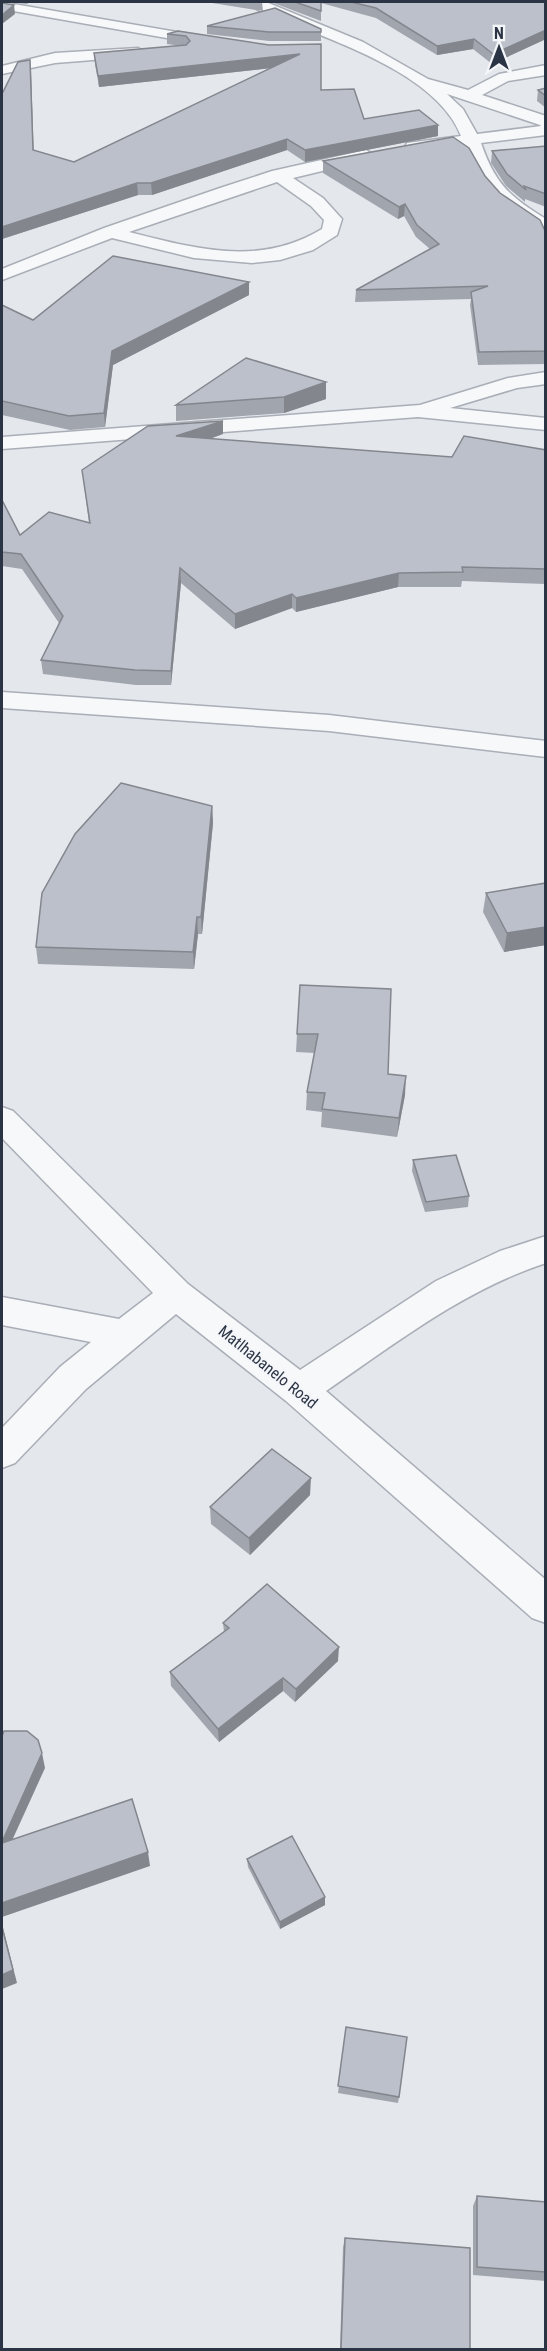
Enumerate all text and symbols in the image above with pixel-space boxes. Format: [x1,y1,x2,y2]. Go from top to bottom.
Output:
north arrow [469,18,529,78]
text: N [494,24,504,43]
street label: Matlhabanelo Road [215,1321,321,1413]

